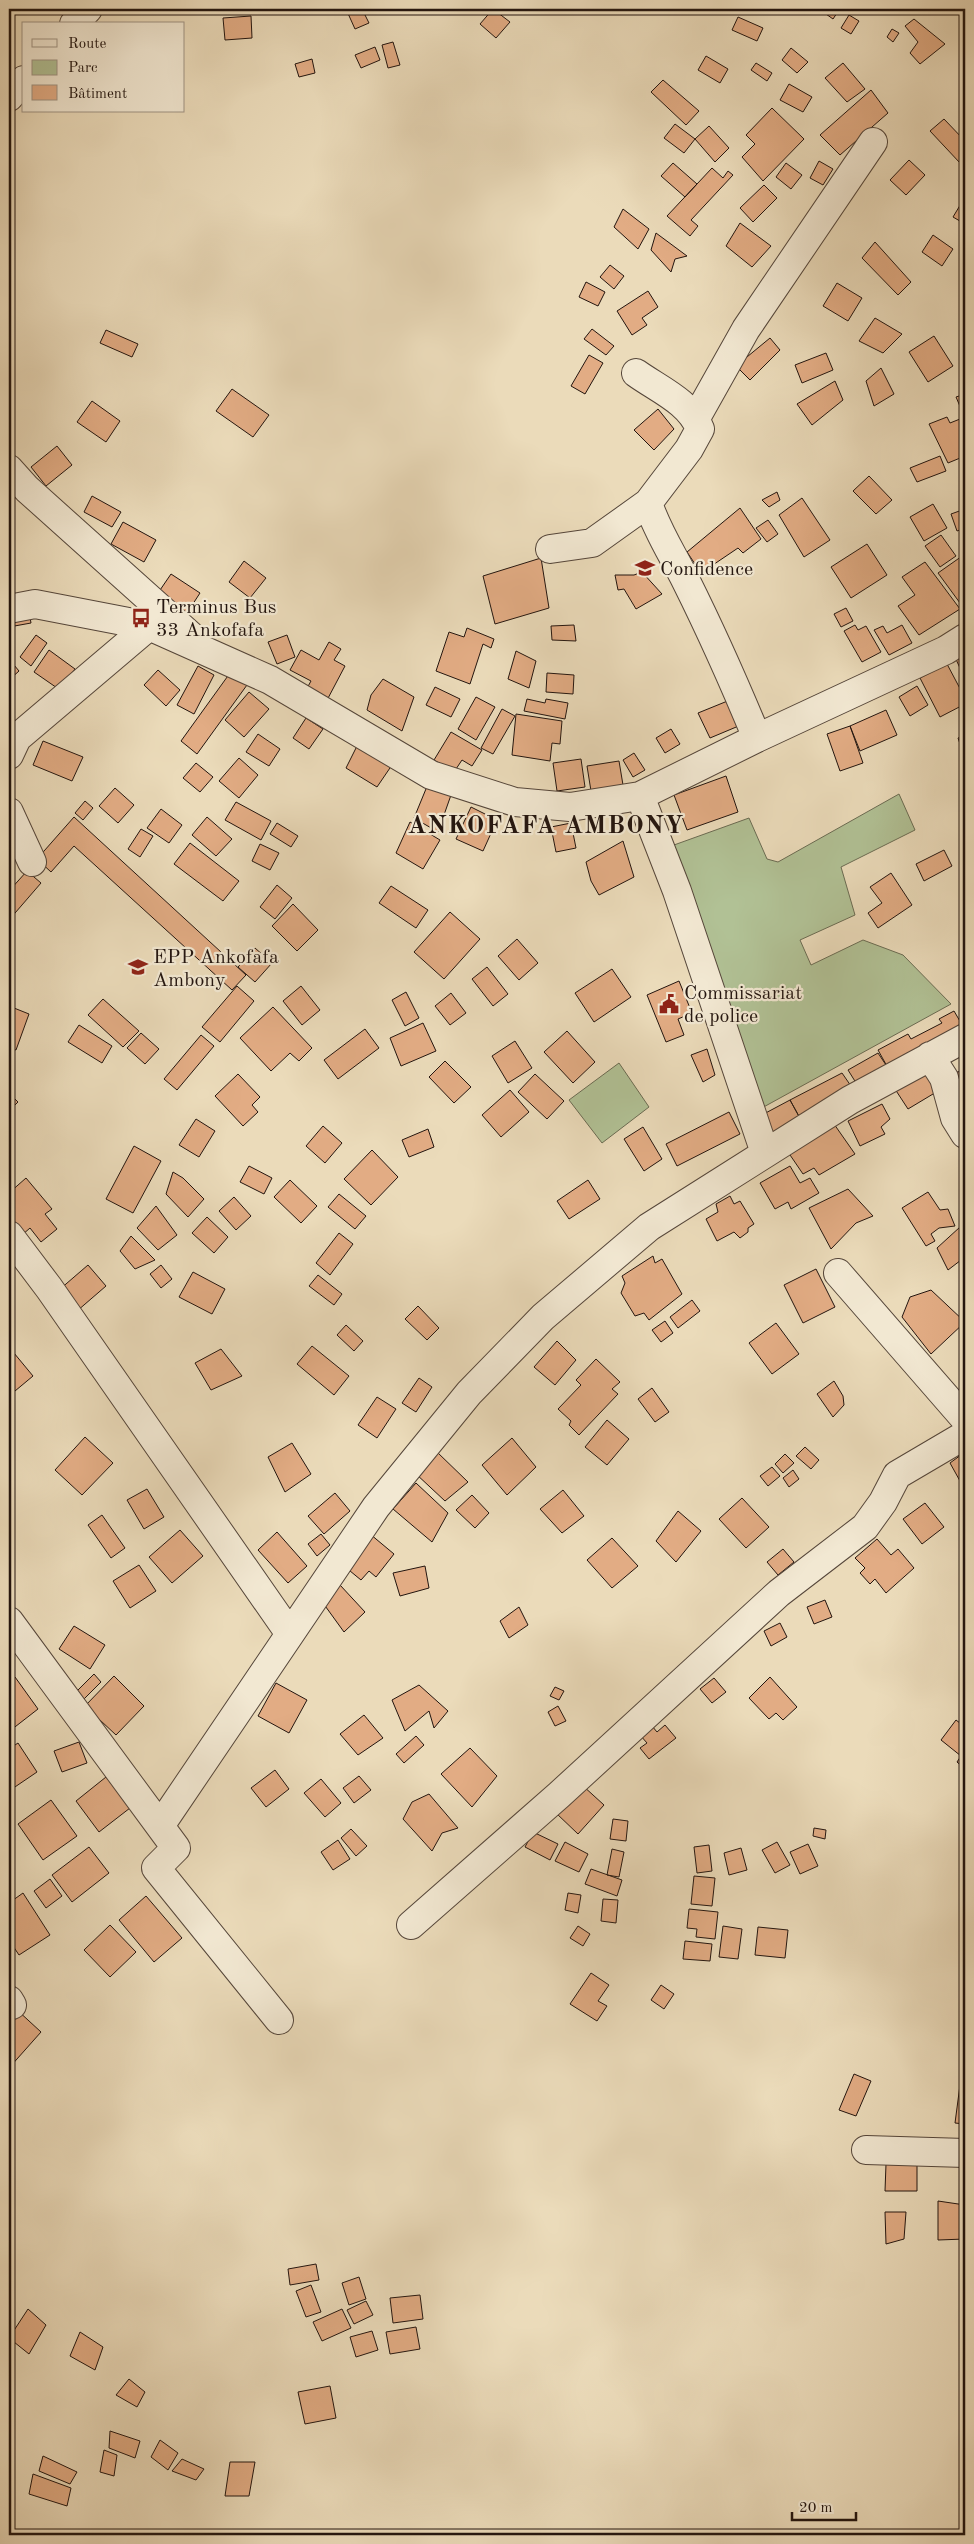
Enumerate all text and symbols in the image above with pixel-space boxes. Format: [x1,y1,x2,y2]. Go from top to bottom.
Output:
legend [22,22,185,112]
text: Route [68,37,106,52]
text: Parc [68,61,98,76]
text: Bâtiment [68,87,127,102]
school or university icon: Confidence [634,557,656,579]
place label: Confidence [660,560,753,580]
place label: Terminus Bus 33 Ankofafa [156,598,277,641]
bus stop icon: Terminus Bus 33 Ankofafa [130,607,152,629]
district label: ANKOFAFA AMBONY [408,814,684,839]
place label: EPP Ankofafa Ambony [153,948,279,991]
school or university icon: EPP Ankofafa Ambony [127,956,149,978]
place label: Commissariat de police [684,984,802,1027]
public building icon: Commissariat de police [658,993,680,1015]
scale bar [792,2489,855,2521]
text: 20 m [799,2501,833,2516]

